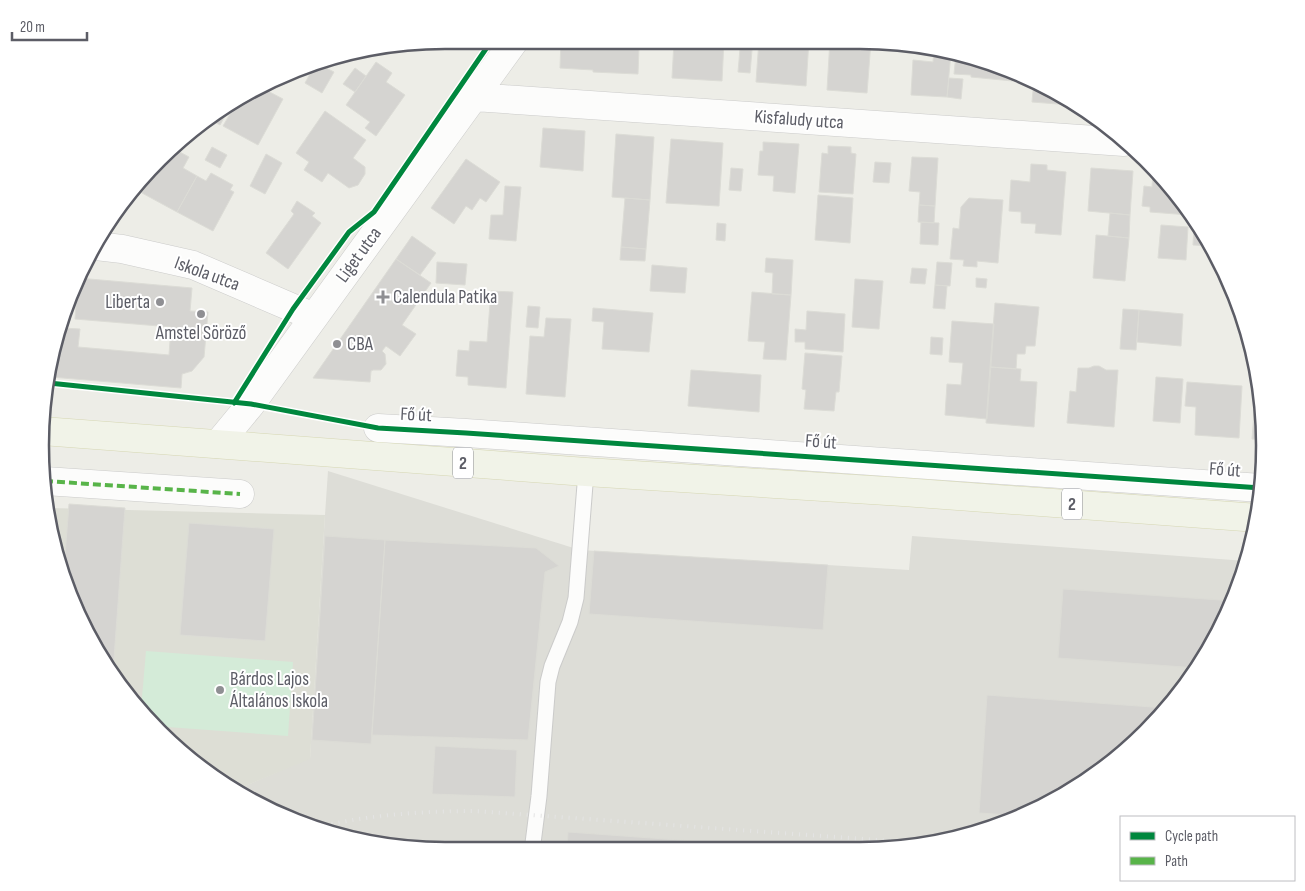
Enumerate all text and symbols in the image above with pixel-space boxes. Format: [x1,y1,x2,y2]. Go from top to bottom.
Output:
scale bar [12,10,88,42]
text: 20 m [20,18,45,37]
street label: Kisfaludy utca [754,105,844,135]
street label: Liget utca [331,223,387,287]
street label: Iskola utca [171,252,243,296]
place label: Calendula Patika [393,286,497,309]
place label: Liberta [105,291,150,314]
marker: Calendula Patika [377,291,389,303]
marker: Liberta [154,296,166,308]
marker: Amstel Söröző [195,308,207,320]
place label: Amstel Söröző [155,322,246,345]
place label: CBA [347,333,374,356]
marker: CBA [331,338,343,350]
street label: Fő út [400,403,433,427]
street label: Fő út [804,429,838,455]
road number: 2 [453,448,473,478]
street label: Fő út [1208,457,1242,483]
road number: 2 [1062,488,1082,520]
place label: Bárdos Lajos Általános Iskola [229,668,328,713]
marker: Bárdos Lajos Általános Iskola [214,684,226,696]
legend [1120,816,1295,881]
text: Cycle path [1165,827,1218,846]
text: Path [1165,852,1188,871]

